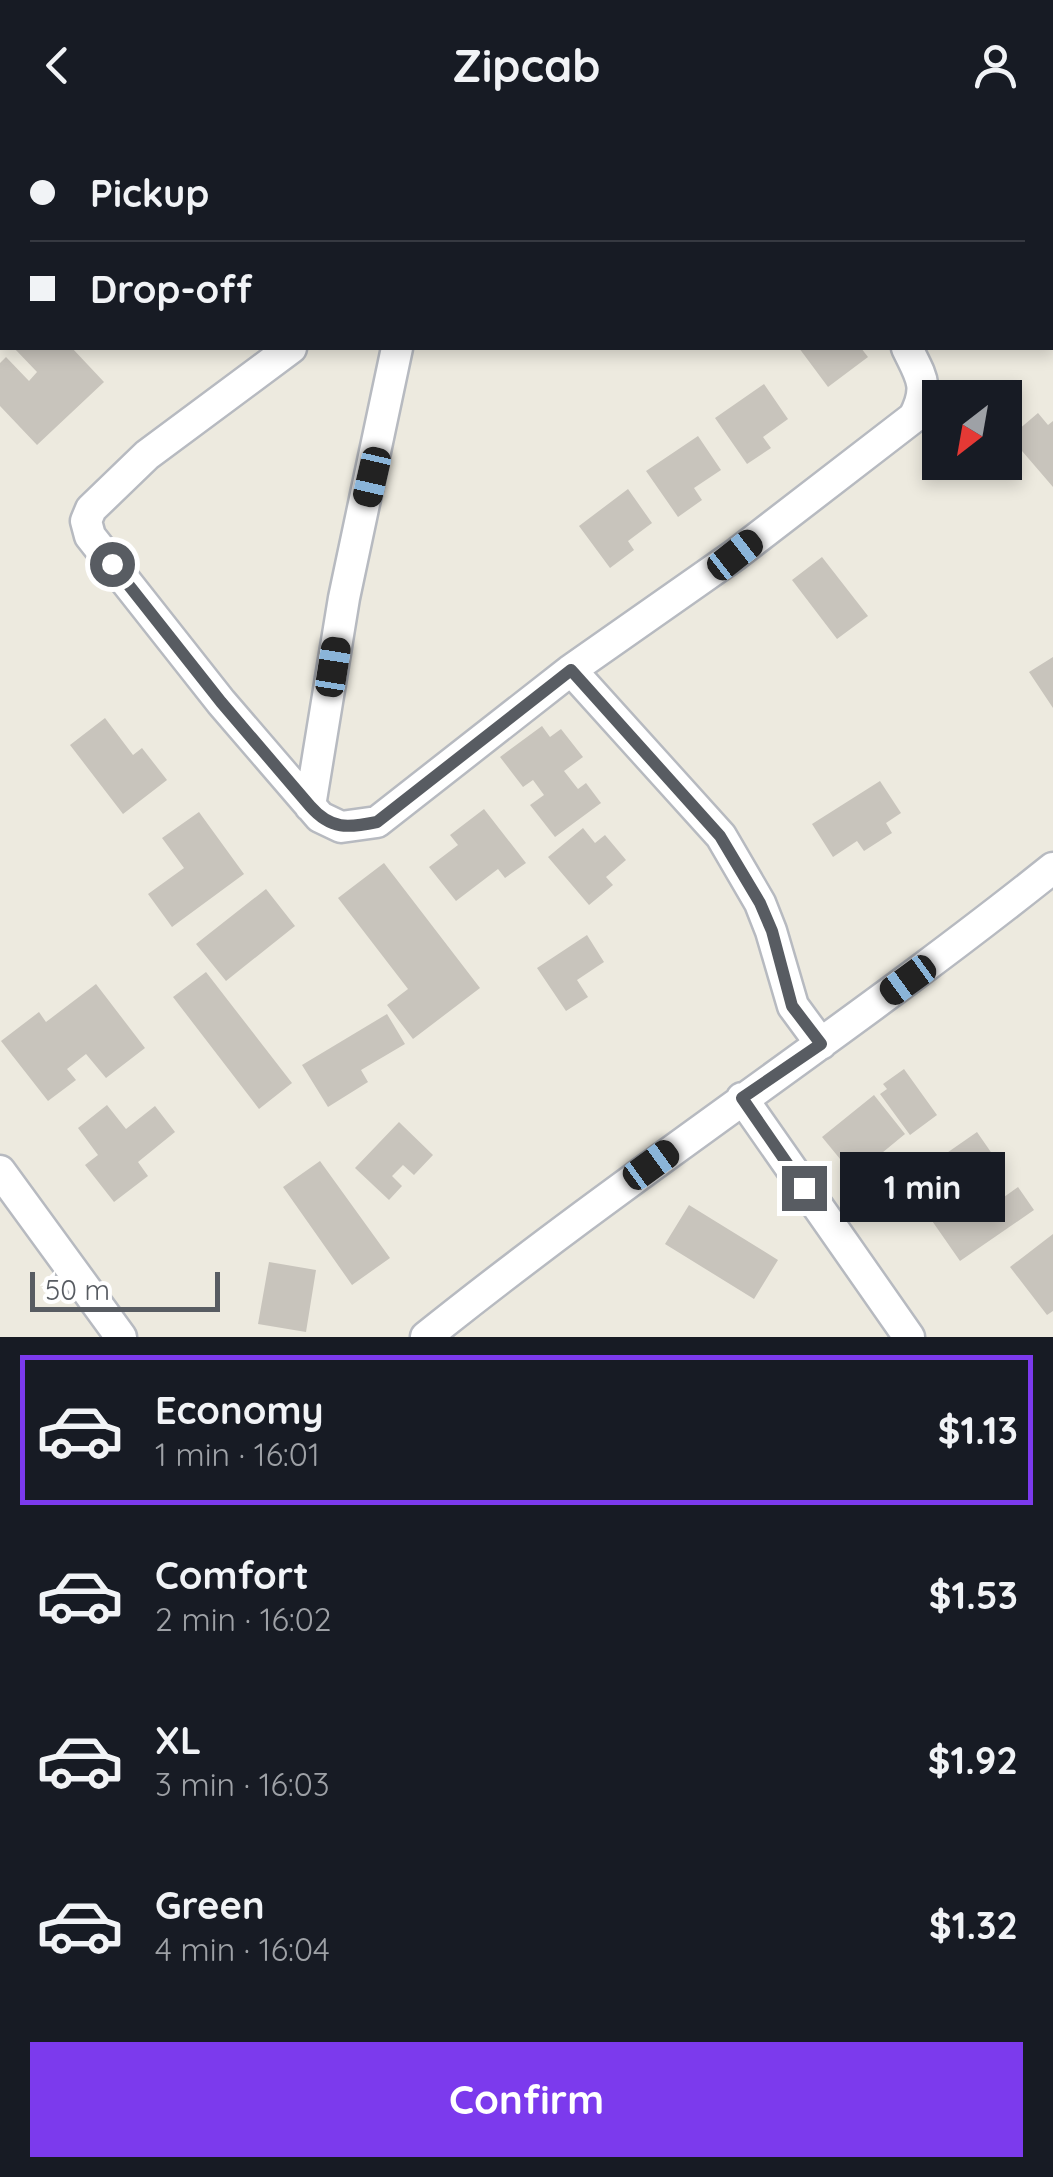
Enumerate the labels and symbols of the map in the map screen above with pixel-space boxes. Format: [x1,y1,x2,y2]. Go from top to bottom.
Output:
north arrow [922,380,1022,480]
car [351,444,393,510]
car [702,525,768,585]
route start [90,542,135,587]
car [313,635,353,699]
car [875,950,941,1010]
car [618,1135,684,1195]
callout: 1 min [839,1153,1004,1223]
route end [782,1166,827,1211]
scale bar [30,1267,220,1312]

